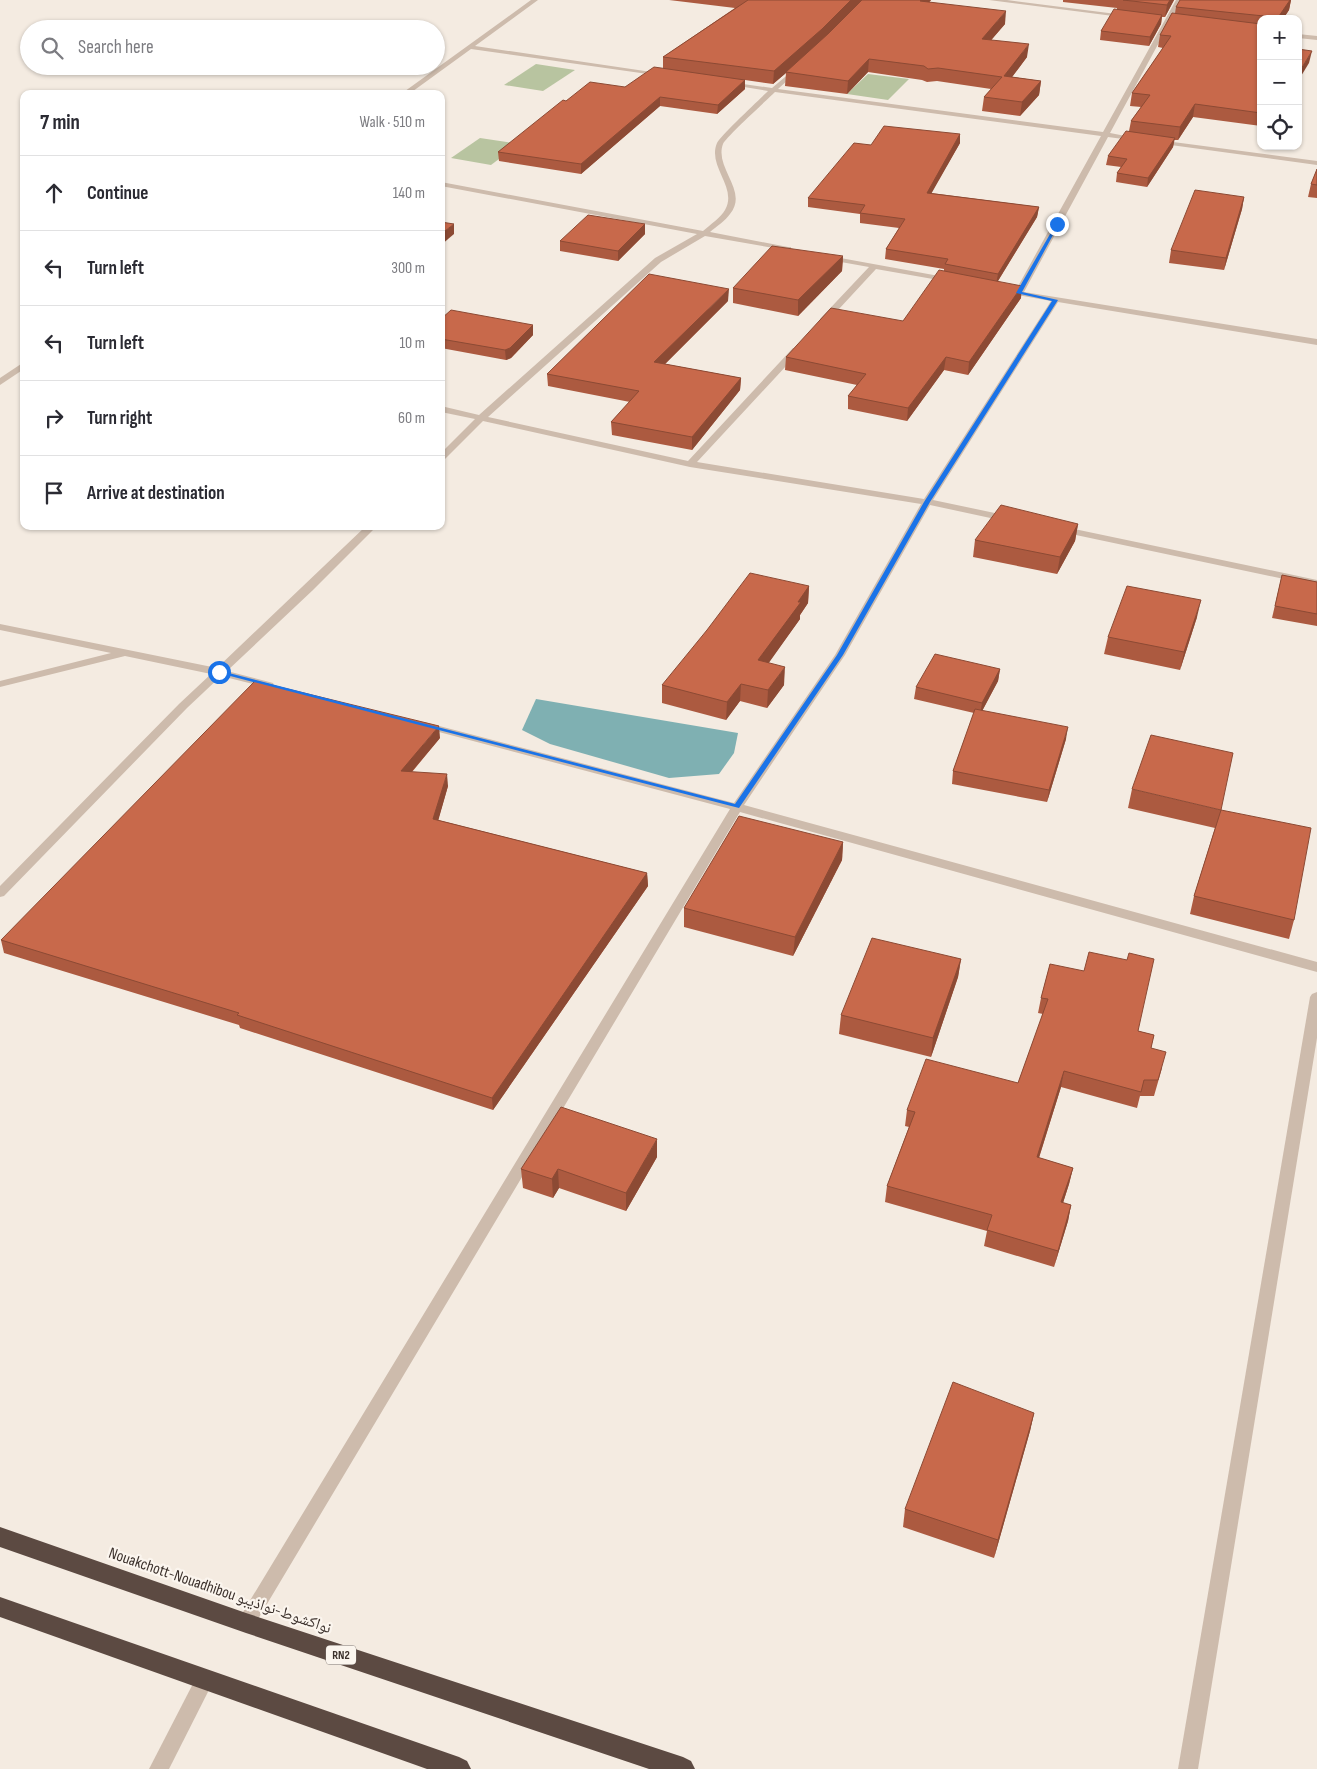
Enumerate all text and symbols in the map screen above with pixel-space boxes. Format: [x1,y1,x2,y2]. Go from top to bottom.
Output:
map controls [1257,15,1302,150]
button: + [1257,15,1302,60]
search box [20,20,445,75]
icon: search [38,34,66,62]
text: Search here [78,36,154,59]
button: − [1257,60,1302,105]
button: locate [1257,105,1302,150]
text: 7 min [40,110,80,135]
text: Walk · 510 m [360,113,425,132]
icon: ahead [40,179,68,207]
text: Continue [87,182,148,205]
text: 140 m [393,184,425,203]
route end [1046,213,1069,236]
icon: left [40,254,68,282]
text: Turn left [87,257,144,280]
text: 300 m [391,259,425,278]
icon: left [40,329,68,357]
text: Turn left [87,332,144,355]
text: 10 m [399,334,425,353]
icon: right [40,404,68,432]
text: Turn right [87,407,152,430]
text: 60 m [398,409,425,428]
icon: arrive [40,479,68,507]
text: Arrive at destination [87,482,225,505]
route start [208,661,231,684]
street label: Nouakchott-Nouadhibou نواكشوط-نواذيبو [106,1544,334,1638]
road number: RN2 [326,1646,356,1664]

